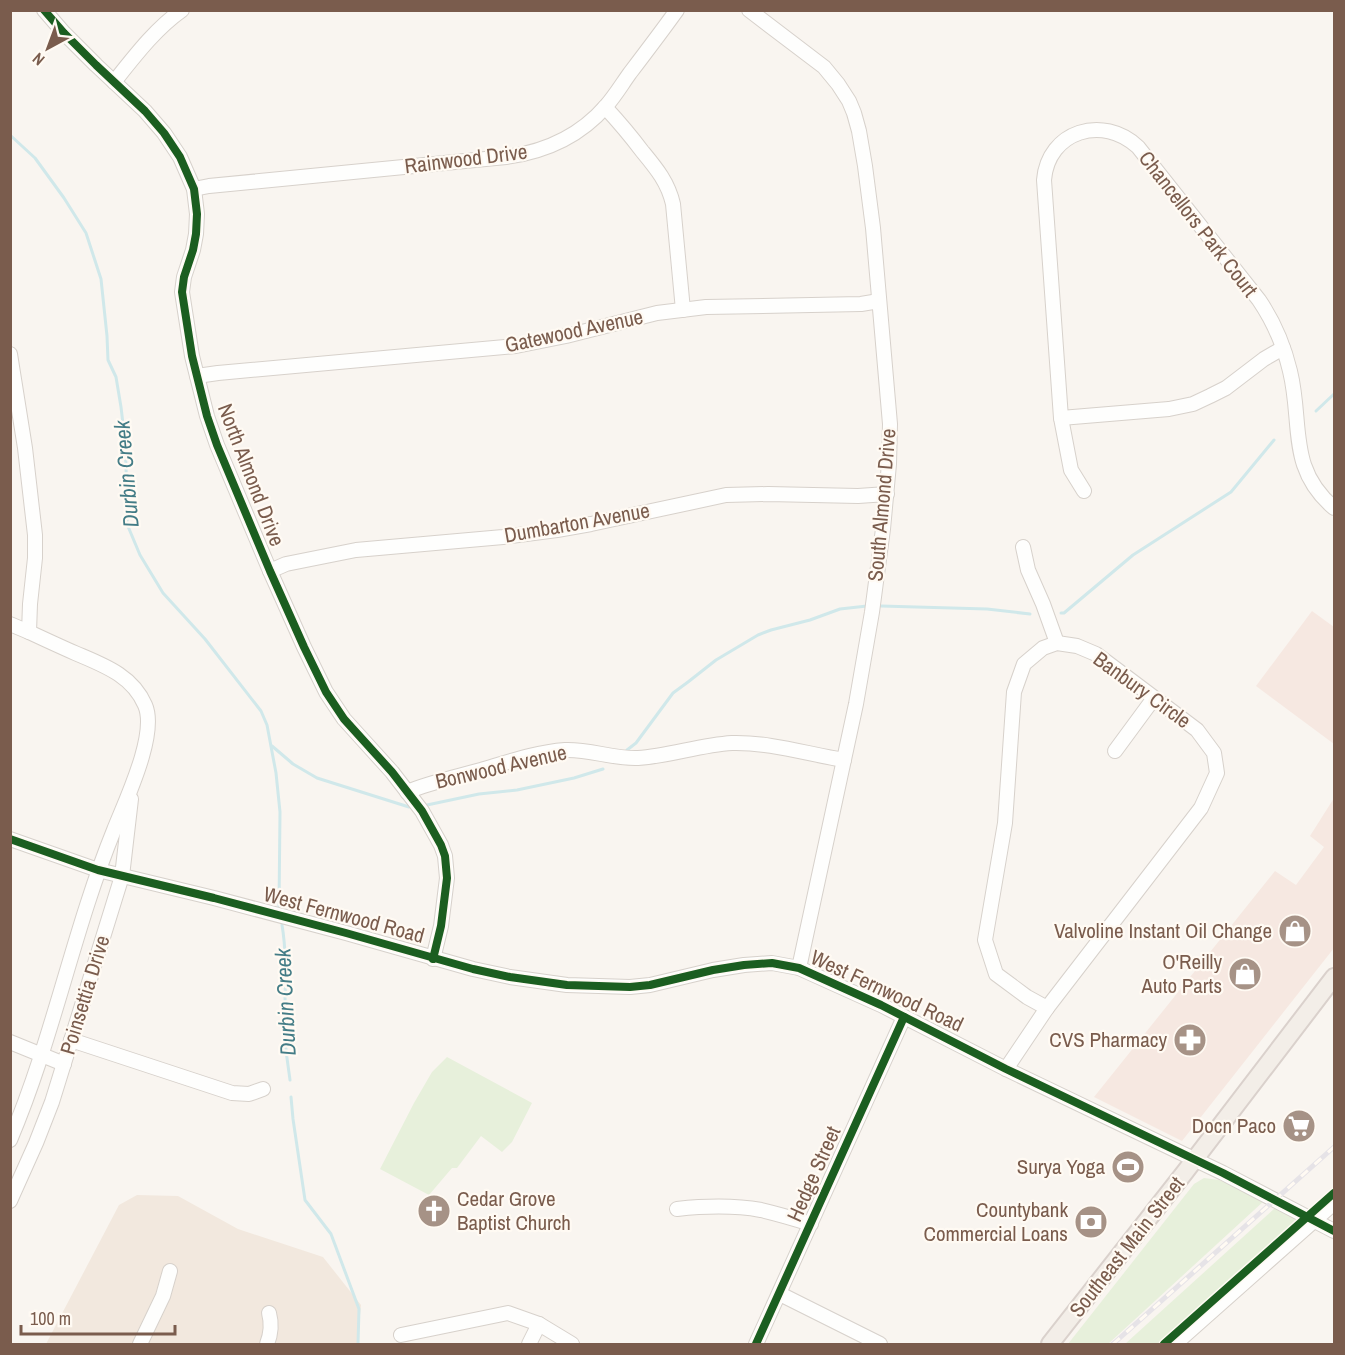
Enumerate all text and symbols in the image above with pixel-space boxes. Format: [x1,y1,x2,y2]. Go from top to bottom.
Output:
north arrow [18,18,78,78]
text: N [27,48,49,71]
street label: Rainwood Drive [403,137,529,180]
street label: Chancellors Park Court [1132,145,1265,303]
street label: Gatewood Avenue [502,302,646,359]
street label: North Almond Drive [211,399,292,550]
water label: Durbin Creek [106,418,146,529]
street label: South Almond Drive [860,427,903,583]
street label: Dumbarton Avenue [502,495,652,550]
street label: Banbury Circle [1088,644,1197,735]
street label: Bonwood Avenue [432,737,569,796]
street label: West Fernwood Road [260,879,428,950]
shop icon: Valvoline Instant Oil Change [1277,913,1313,949]
place label: Valvoline Instant Oil Change [1054,916,1272,945]
street label: Poinsettia Drive [53,932,116,1058]
street label: West Fernwood Road [806,942,968,1039]
water label: Durbin Creek [267,947,303,1056]
place label: O'Reilly Auto Parts [1141,947,1222,1000]
shop icon: O'Reilly Auto Parts [1227,956,1263,992]
pharmacy icon: CVS Pharmacy [1172,1022,1208,1058]
place label: CVS Pharmacy [1049,1025,1167,1054]
supermarket icon: Docn Paco [1281,1108,1317,1144]
place label: Docn Paco [1192,1111,1276,1140]
street label: Hedge Street [780,1121,848,1226]
sports icon: Surya Yoga [1110,1149,1146,1185]
place label: Surya Yoga [1017,1152,1105,1181]
street label: Southeast Main Street [1062,1170,1191,1323]
place label: Cedar Grove Baptist Church [457,1184,571,1237]
church icon: Cedar Grove Baptist Church [416,1193,452,1229]
place label: Countybank Commercial Loans [923,1195,1068,1248]
bank icon: Countybank Commercial Loans [1073,1204,1109,1240]
scale bar [21,1298,176,1336]
text: 100 m [30,1306,71,1331]

